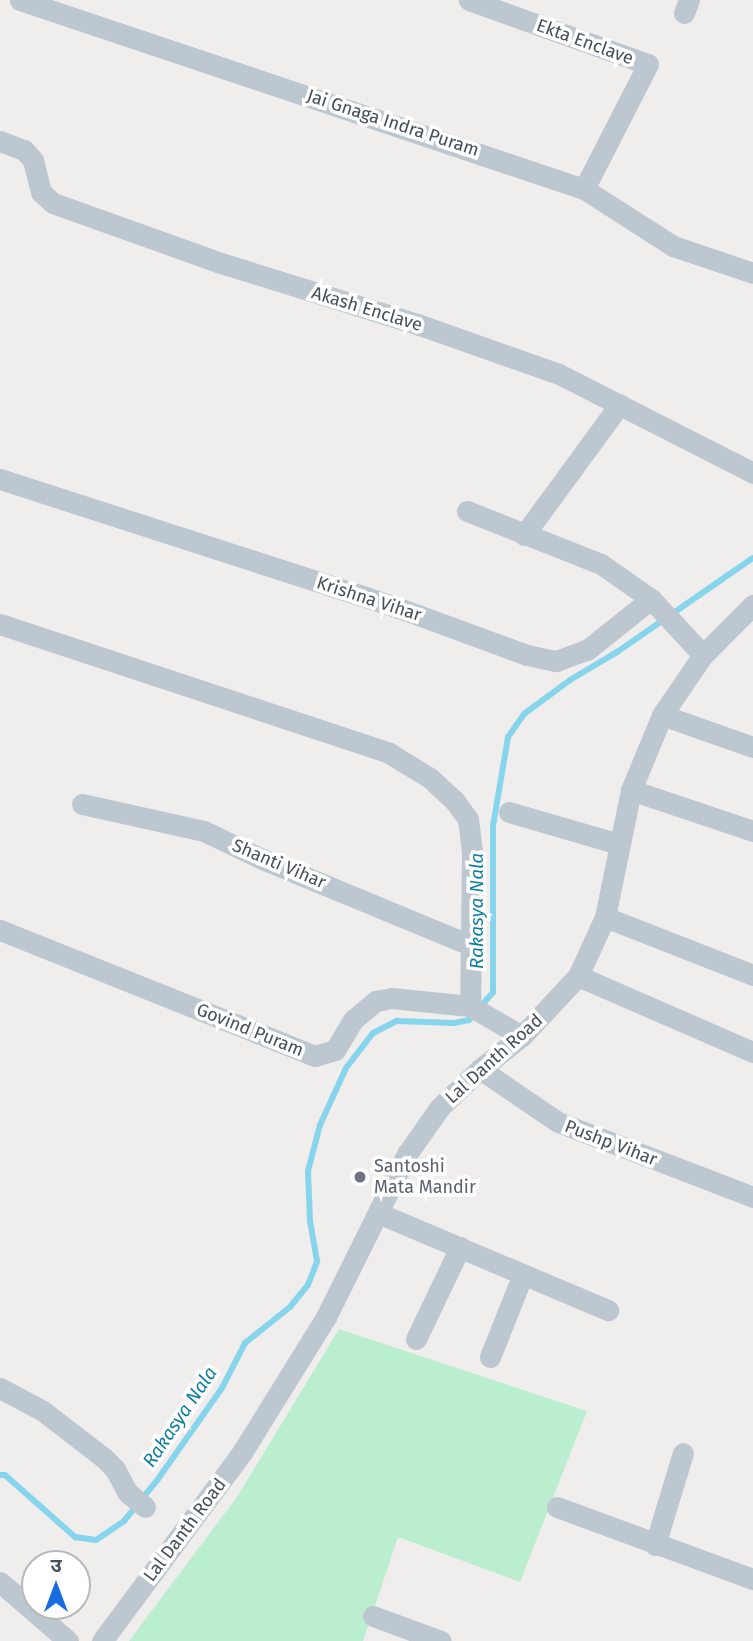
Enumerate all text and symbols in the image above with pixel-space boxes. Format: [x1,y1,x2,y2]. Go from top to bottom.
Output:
street label: Ekta Enclave [534,14,636,70]
street label: Jai Gnaga Indra Puram [304,85,482,161]
street label: Akash Enclave [309,282,425,336]
street label: Krishna Vihar [314,572,424,626]
street label: Shanti Vihar [229,835,329,893]
water label: Rakasya Nala [466,853,488,969]
street label: Govind Puram [193,999,307,1061]
street label: Lal Danth Road [441,1010,547,1108]
street label: Pushp Vihar [562,1115,660,1171]
place label: Santoshi Mata Mandir [374,1156,476,1198]
marker: Santoshi Mata Mandir [352,1169,368,1185]
water label: Rakasya Nala [138,1362,222,1472]
street label: Lal Danth Road [139,1474,231,1586]
north arrow [21,1550,91,1620]
text: उ [50,1554,62,1577]

